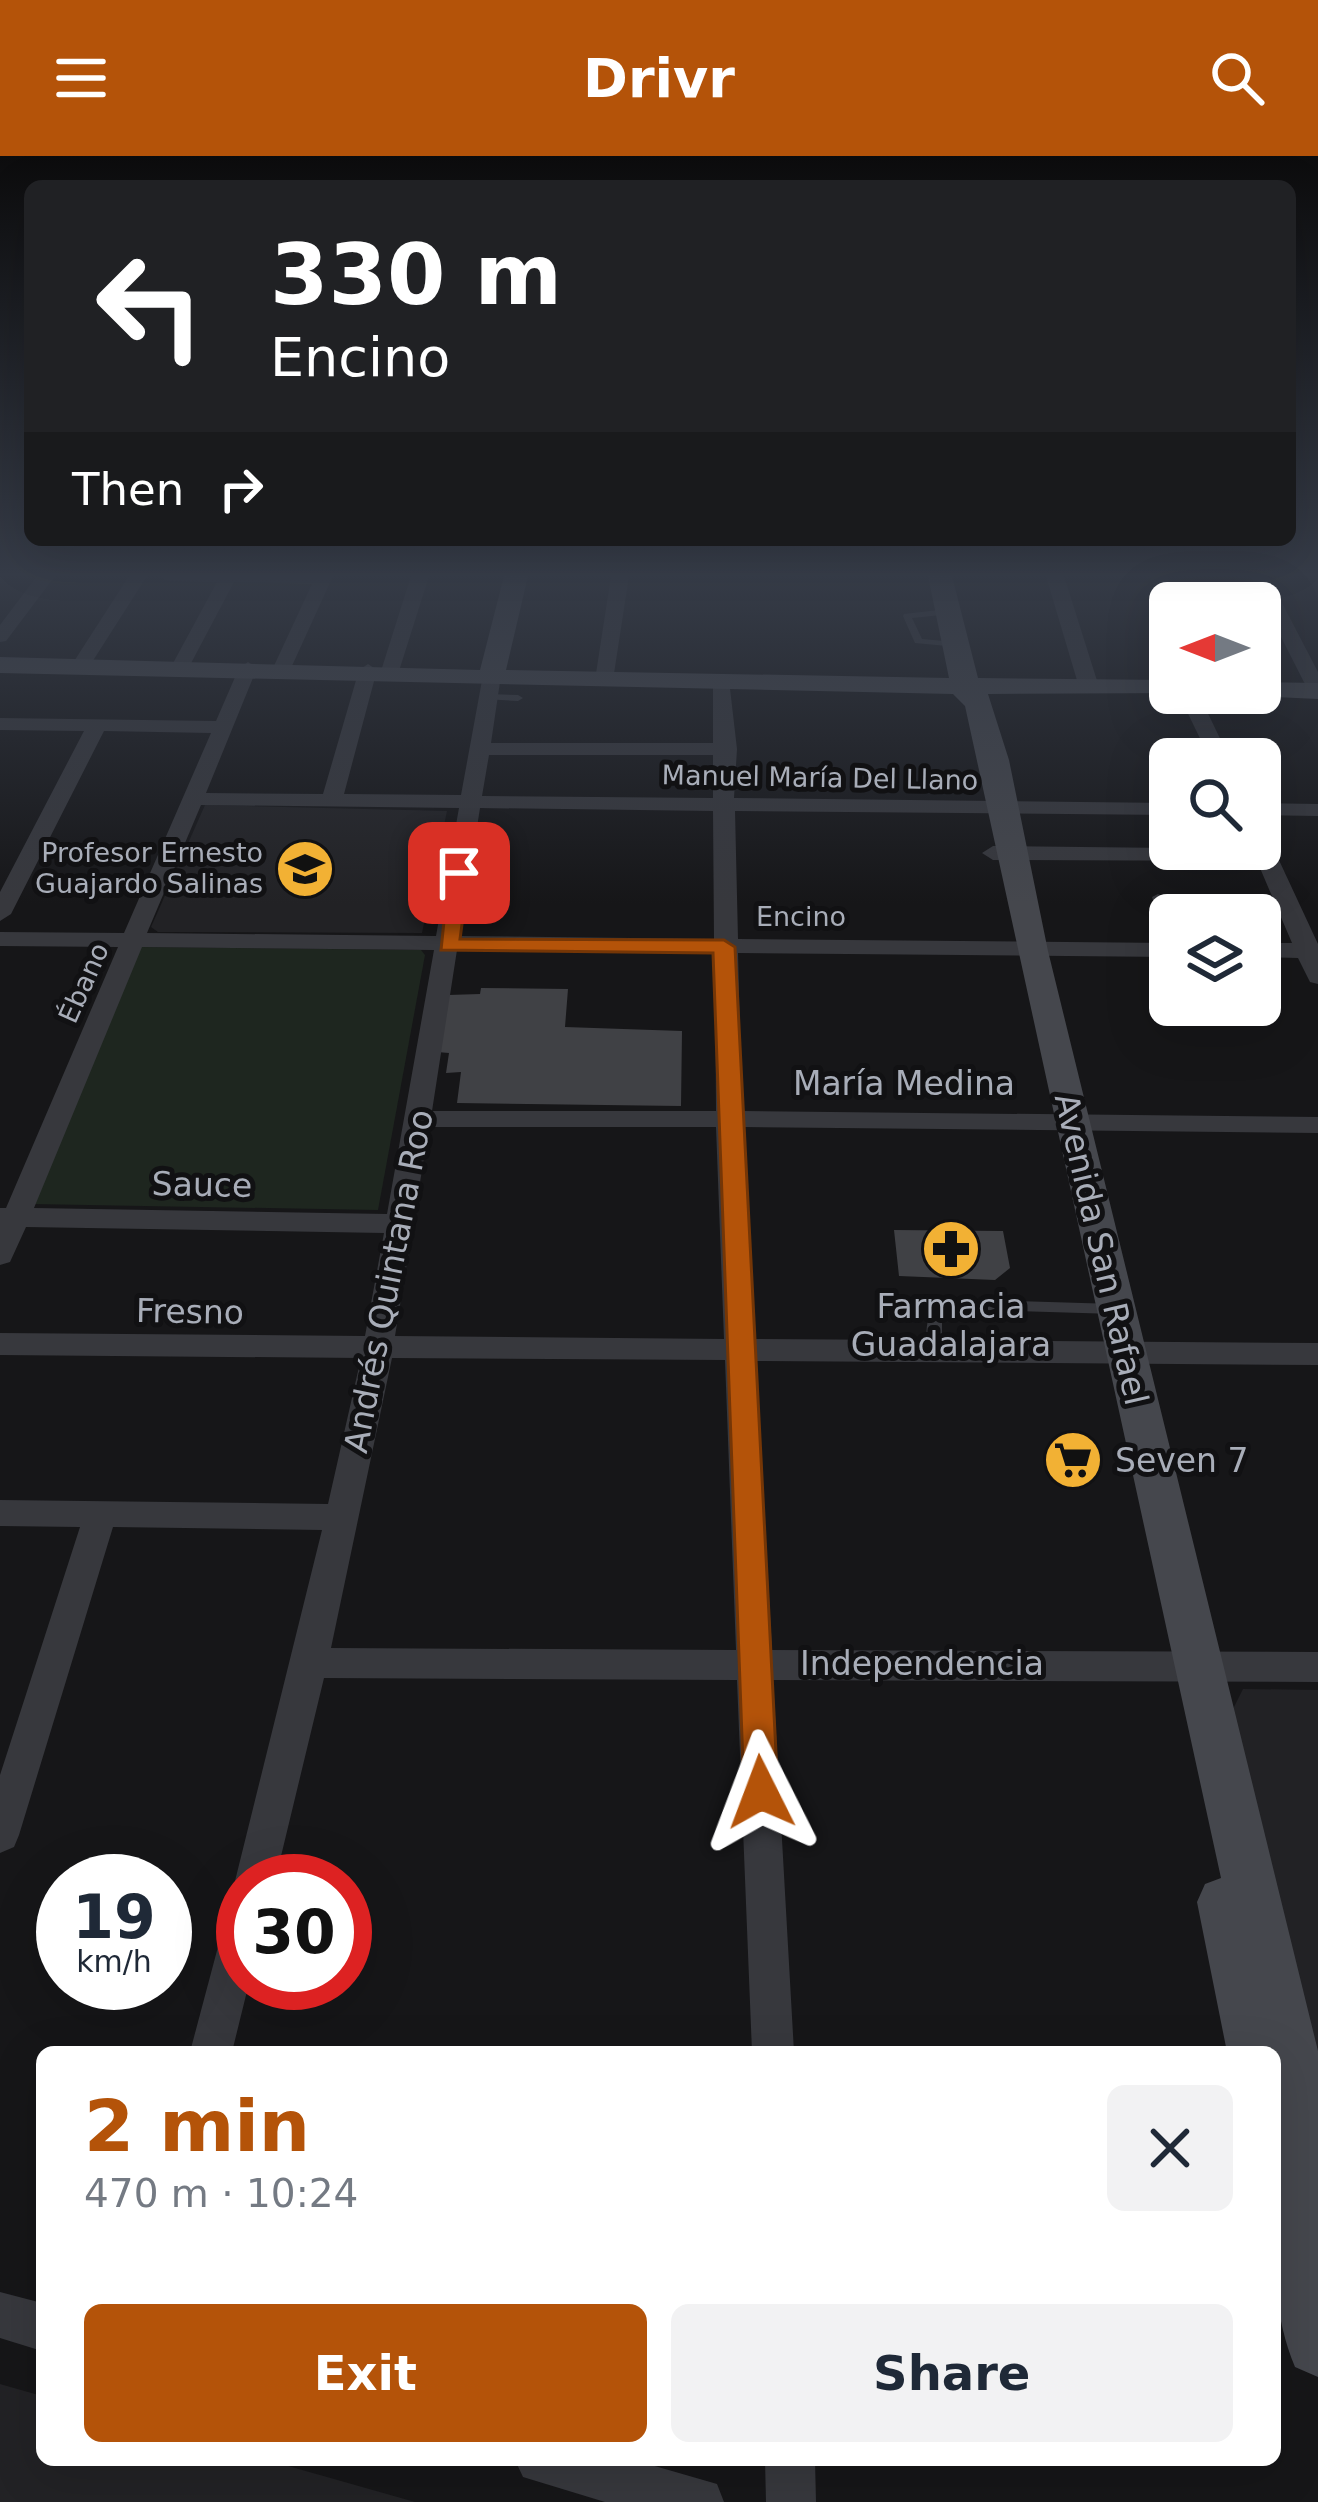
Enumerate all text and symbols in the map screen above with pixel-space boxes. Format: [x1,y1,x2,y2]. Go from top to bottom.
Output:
icon: menu [48,45,114,111]
icon: search [1204,45,1270,111]
text: Drivr [583,47,735,110]
text: 330 m [270,226,562,324]
icon: left [72,228,228,384]
text: Encino [270,326,450,389]
icon: right [208,456,274,522]
text: Then [72,463,184,516]
north arrow [1149,582,1281,714]
map controls [1149,582,1281,1026]
button: search [1149,738,1281,870]
street label: Manuel María Del Llano [661,759,979,796]
pin [408,822,510,924]
place label: Profesor Ernesto Guajardo Salinas [35,837,263,899]
school or university icon: Profesor Ernesto Guajardo Salinas [274,838,336,900]
icon: arrive [426,840,492,906]
button: layers [1149,894,1281,1026]
street label: Encino [756,901,846,932]
street label: Ébano [52,938,115,1028]
street label: María Medina [793,1064,1015,1103]
street label: Avenida San Rafael [1047,1090,1156,1409]
street label: Andrés Quintana Roo [336,1106,441,1456]
street label: Sauce [151,1164,253,1205]
pharmacy icon: Farmacia Guadalajara [920,1218,982,1280]
place label: Farmacia Guadalajara [851,1287,1051,1364]
street label: Fresno [136,1291,244,1332]
supermarket icon: Seven 7 [1042,1429,1104,1491]
place label: Seven 7 [1115,1441,1248,1480]
street label: Independencia [800,1644,1044,1683]
position arrow [698,1729,824,1855]
speed limit sign: 30 [216,1854,372,2010]
text: 19 [72,1882,156,1952]
text: km/h [76,1944,152,1979]
text: 2 min [84,2084,310,2168]
button: close [1107,2085,1233,2211]
text: 470 m · 10:24 [84,2171,358,2216]
button: Exit [84,2304,647,2442]
button: Share [671,2304,1233,2442]

